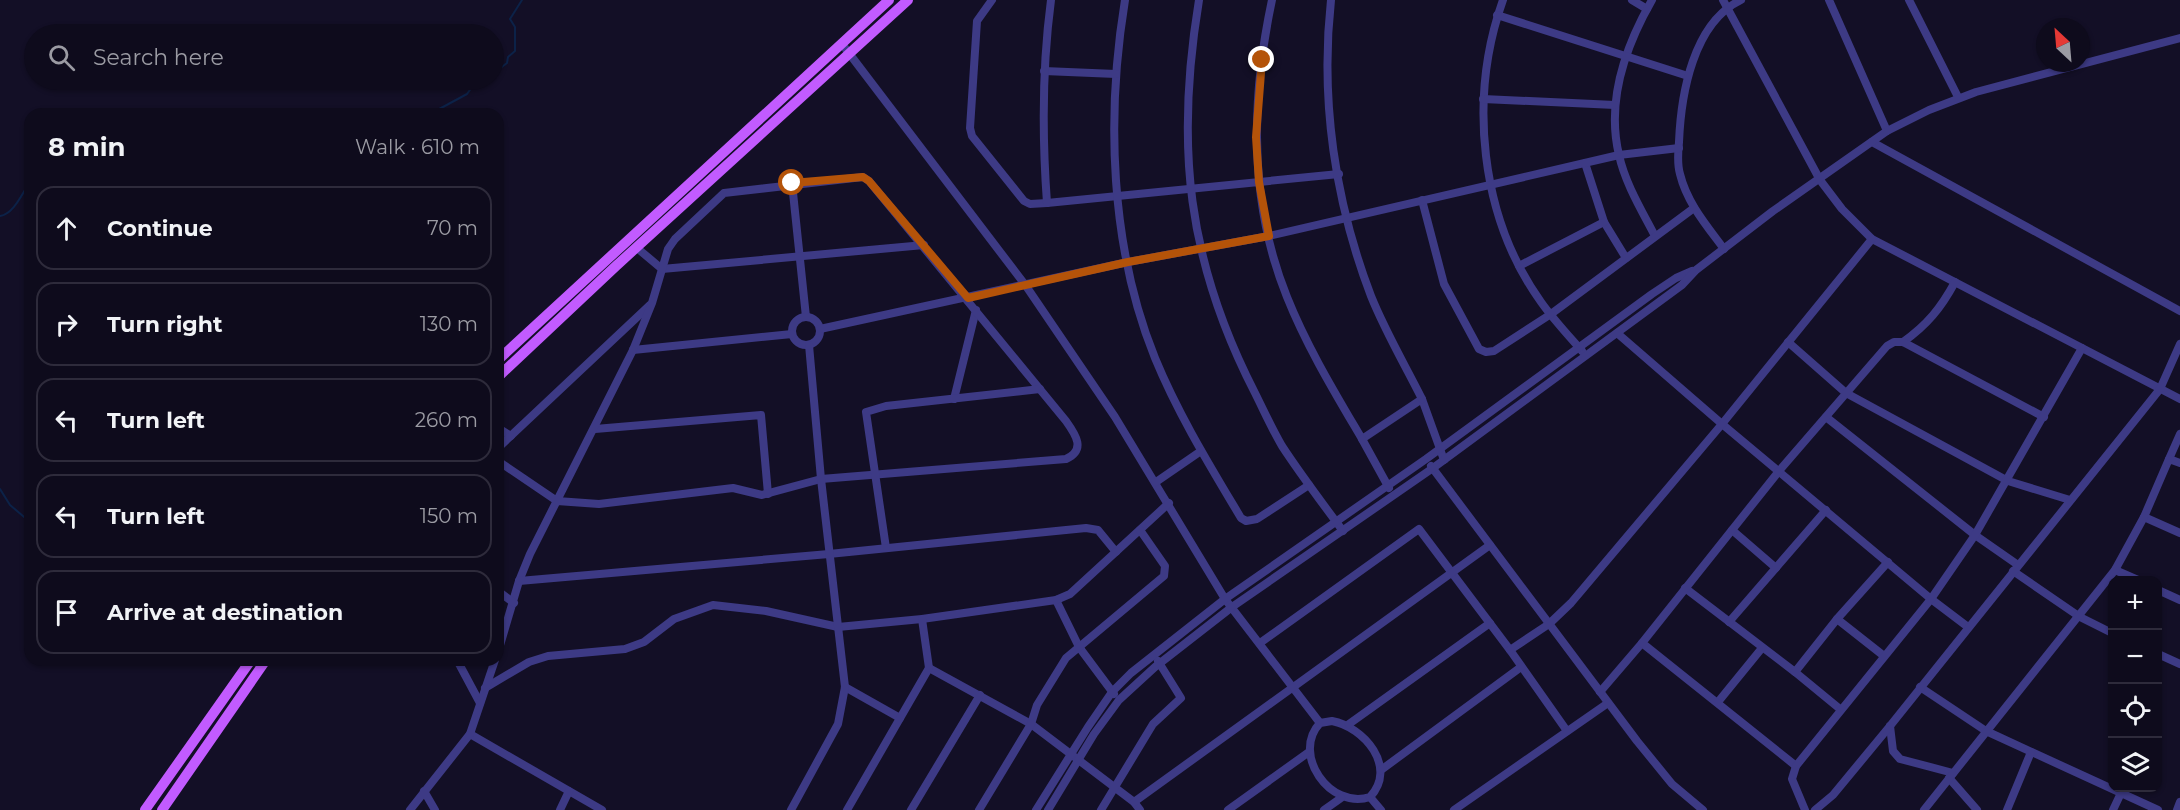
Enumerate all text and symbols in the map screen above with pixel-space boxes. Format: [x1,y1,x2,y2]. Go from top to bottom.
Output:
north arrow [2036,18,2090,72]
search box [24,24,504,90]
icon: search [45,41,78,74]
text: Search here [93,44,224,71]
route end [1248,46,1274,72]
text: 8 min [48,131,126,163]
text: Walk · 610 m [355,135,480,159]
route start [778,169,804,195]
icon: ahead [50,212,83,245]
text: Continue [107,215,213,242]
text: 70 m [427,216,478,240]
icon: right [50,308,83,341]
text: Turn right [107,311,222,338]
text: 130 m [420,312,478,336]
icon: left [50,404,83,437]
text: Turn left [107,407,205,434]
text: 260 m [415,408,478,432]
icon: left [50,500,83,533]
text: Turn left [107,503,205,530]
text: 150 m [420,504,478,528]
map controls [2108,576,2162,792]
button: + [2108,576,2162,630]
icon: arrive [50,596,83,629]
text: Arrive at destination [107,599,343,626]
button: − [2108,630,2162,684]
button: locate [2108,684,2162,738]
button: layers [2108,738,2162,792]

